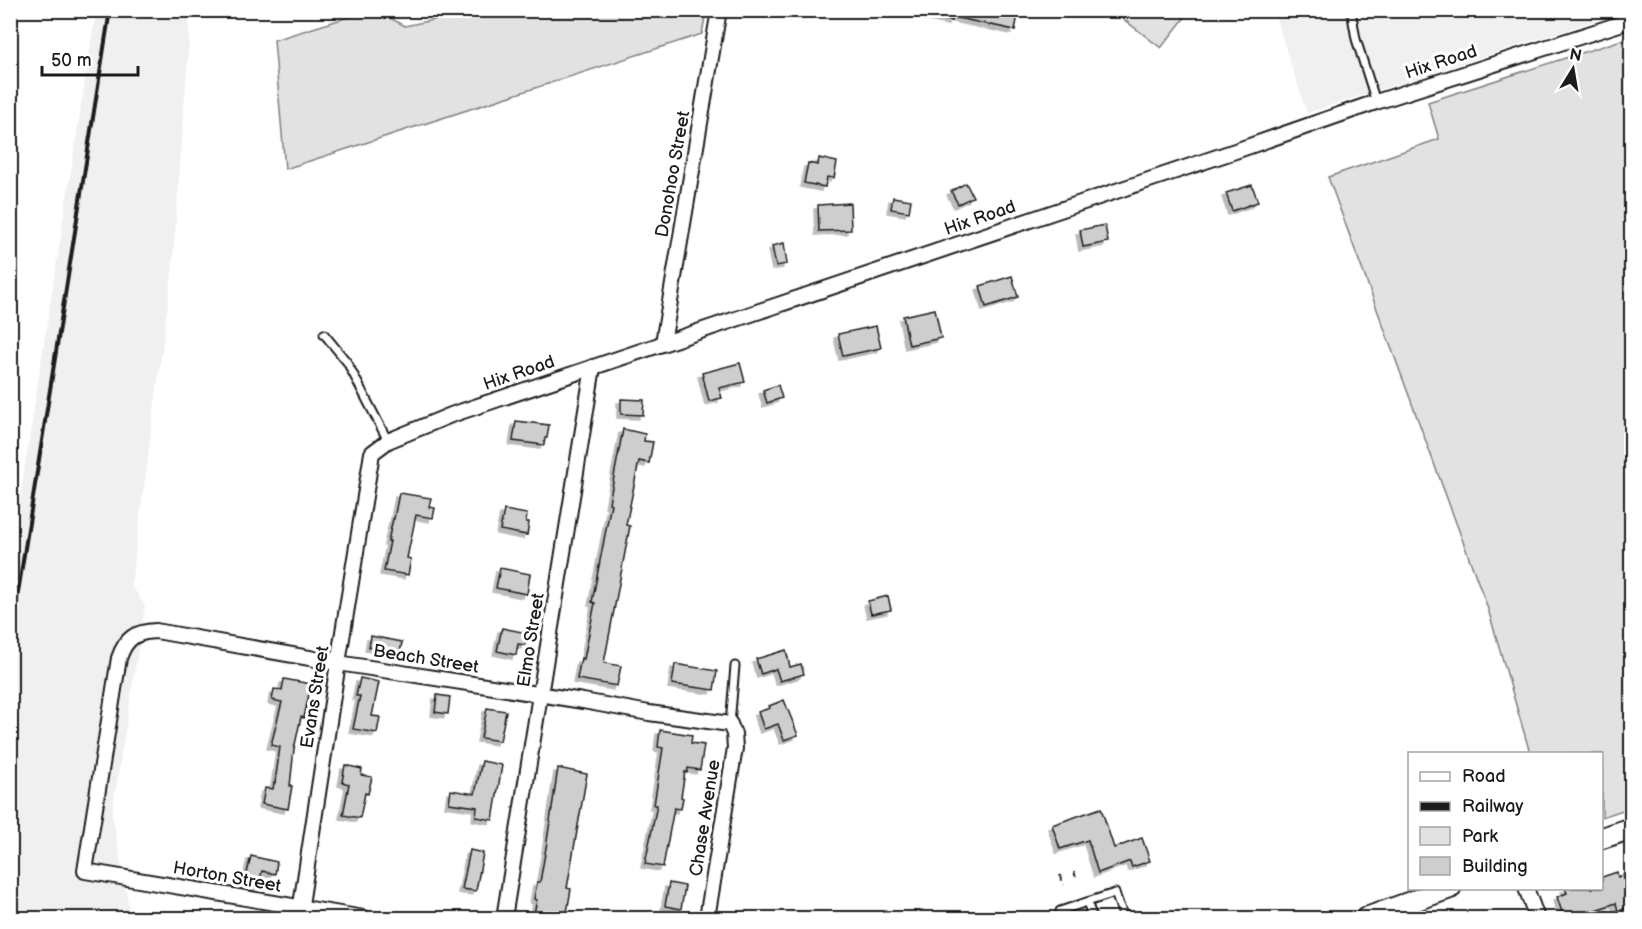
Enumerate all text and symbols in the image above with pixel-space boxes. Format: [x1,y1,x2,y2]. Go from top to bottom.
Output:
scale bar [42,39,138,77]
north arrow [1543,39,1603,99]
street label: Hix Road [1402,41,1480,83]
text: N [1568,45,1583,66]
text: 50 m [51,50,92,71]
street label: Donohoo Street [652,109,695,239]
street label: Hix Road [942,196,1018,240]
street label: Hix Road [481,351,557,395]
street label: Elmo Street [513,591,549,689]
street label: Beach Street [372,640,481,678]
street label: Evans Street [297,644,334,750]
legend [1408,752,1603,890]
street label: Chase Avenue [685,758,725,878]
text: Road [1462,766,1506,787]
text: Railway [1462,796,1524,817]
text: Park [1462,826,1498,847]
text: Building [1462,856,1528,877]
street label: Horton Street [171,857,283,897]

